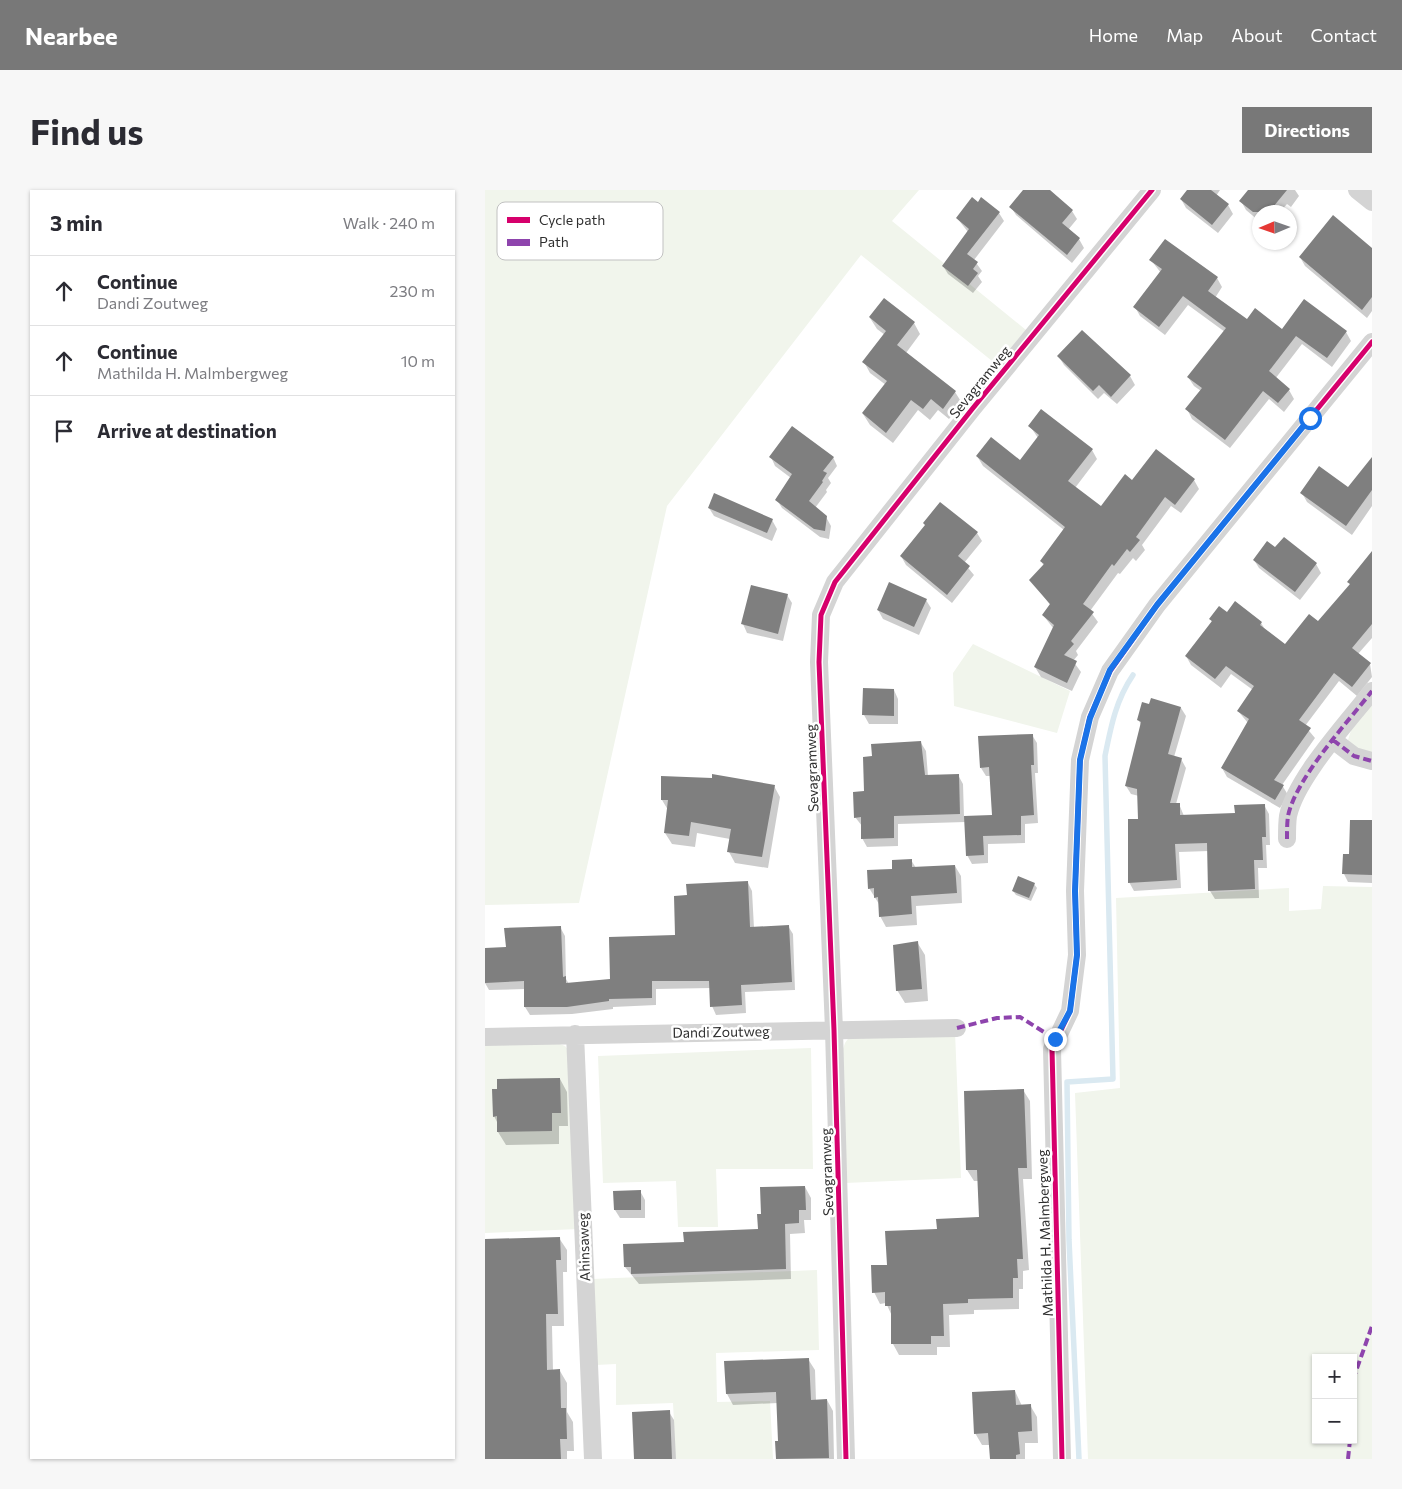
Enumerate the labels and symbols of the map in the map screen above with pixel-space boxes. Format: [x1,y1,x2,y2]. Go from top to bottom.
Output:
legend [497,202,663,260]
north arrow [1252,205,1297,250]
text: Cycle path [539,211,605,228]
text: Path [539,233,569,250]
street label: Sevagramweg [945,342,1014,421]
route start [1299,407,1322,430]
street label: Sevagramweg [801,723,822,812]
street label: Dandi Zoutweg [672,1022,770,1041]
route end [1044,1028,1067,1051]
street label: Sevagramweg [816,1127,837,1216]
street label: Mathilda H. Malmbergweg [1033,1149,1056,1317]
street label: Ahinsaweg [574,1212,593,1282]

